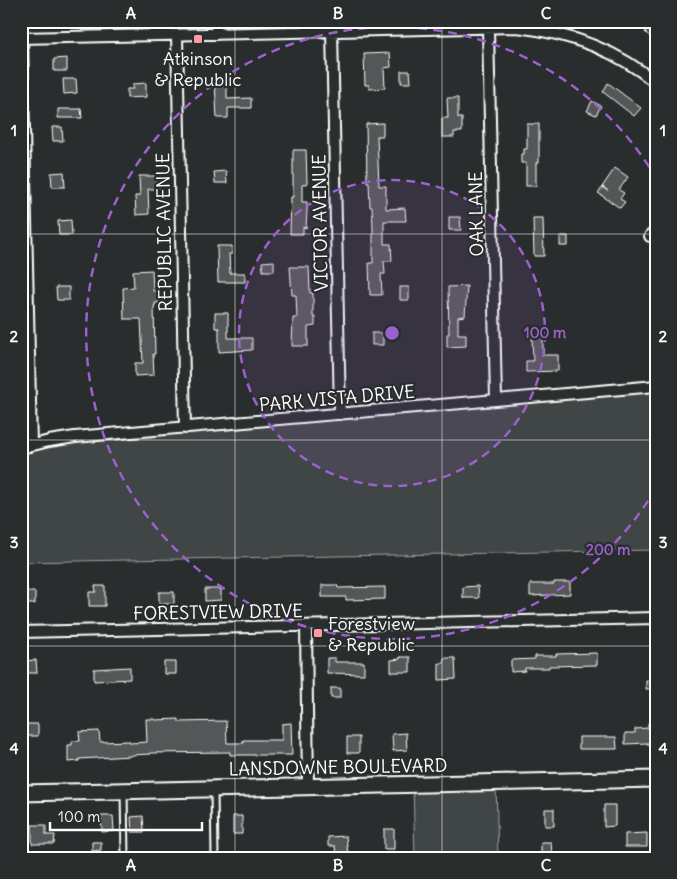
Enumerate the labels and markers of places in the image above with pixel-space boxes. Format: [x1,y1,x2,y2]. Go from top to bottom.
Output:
marker: Atkinson & Republic [192,33,204,45]
place label: Atkinson & Republic [155,47,241,91]
centre of rings [383,324,401,342]
place label: Forestview & Republic [328,612,415,656]
marker: Forestview & Republic [312,627,324,639]

